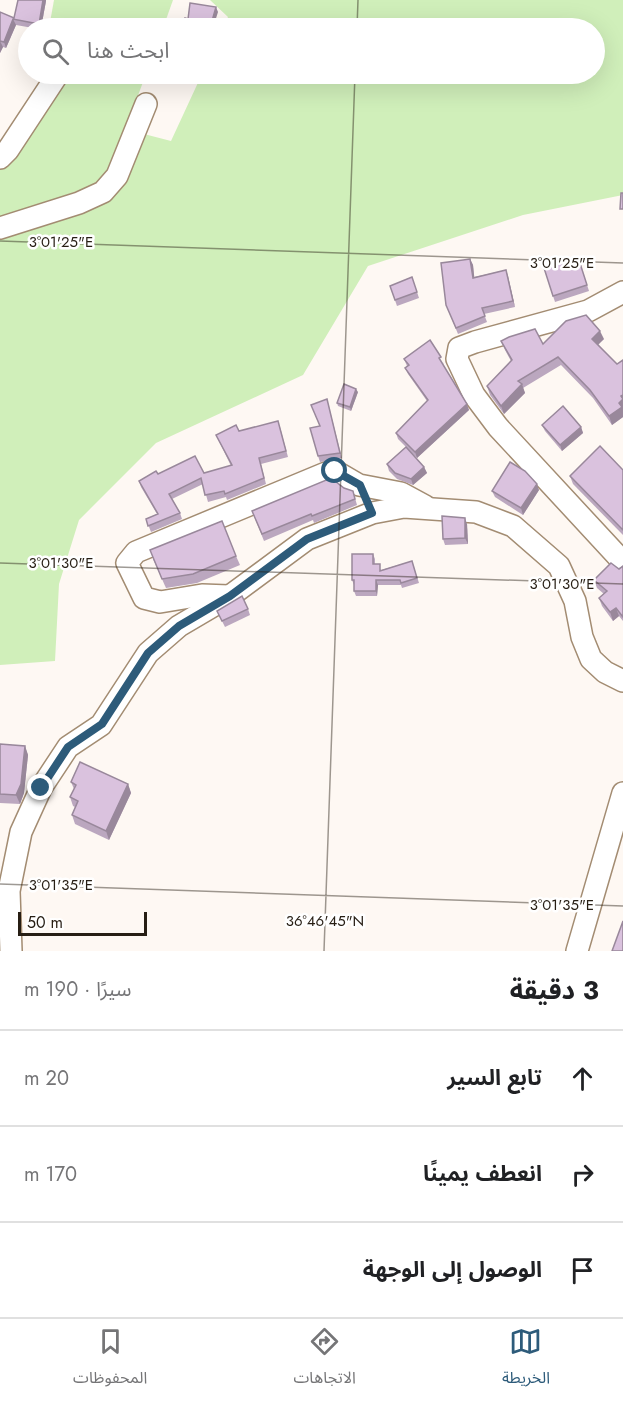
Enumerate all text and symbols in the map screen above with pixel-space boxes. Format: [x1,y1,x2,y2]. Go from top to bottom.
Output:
search box [18,18,605,84]
text: ابحث هنا [87,34,169,66]
icon: search [39,35,72,68]
text: 3°01'25"E [29,231,93,253]
text: 3°01'25"E [530,252,594,274]
route start [321,457,347,483]
text: 3°01'30"E [29,552,93,574]
text: 3°01'30"E [530,573,594,595]
route end [27,774,53,800]
text: 3°01'35"E [29,874,93,896]
text: 3°01'35"E [530,894,594,916]
scale bar [18,909,147,936]
text: 36°46'45"N [286,910,364,932]
text: 50 m [27,911,63,934]
text: 3 دقيقة [510,971,599,1009]
text: سيرًا · 190 m [24,975,131,1004]
text: تابع السير [447,1061,542,1093]
icon: ahead [566,1062,599,1095]
text: 20 m [24,1064,69,1093]
text: انعطف يمينًا [423,1157,542,1189]
icon: right [566,1158,599,1191]
text: 170 m [24,1160,77,1189]
text: الوصول إلى الوجهة [363,1253,542,1285]
icon: arrive [566,1254,599,1287]
tab: المحفوظات [73,1325,147,1395]
tab: الاتجاهات [293,1325,356,1395]
tab: الخريطة [502,1325,550,1395]

